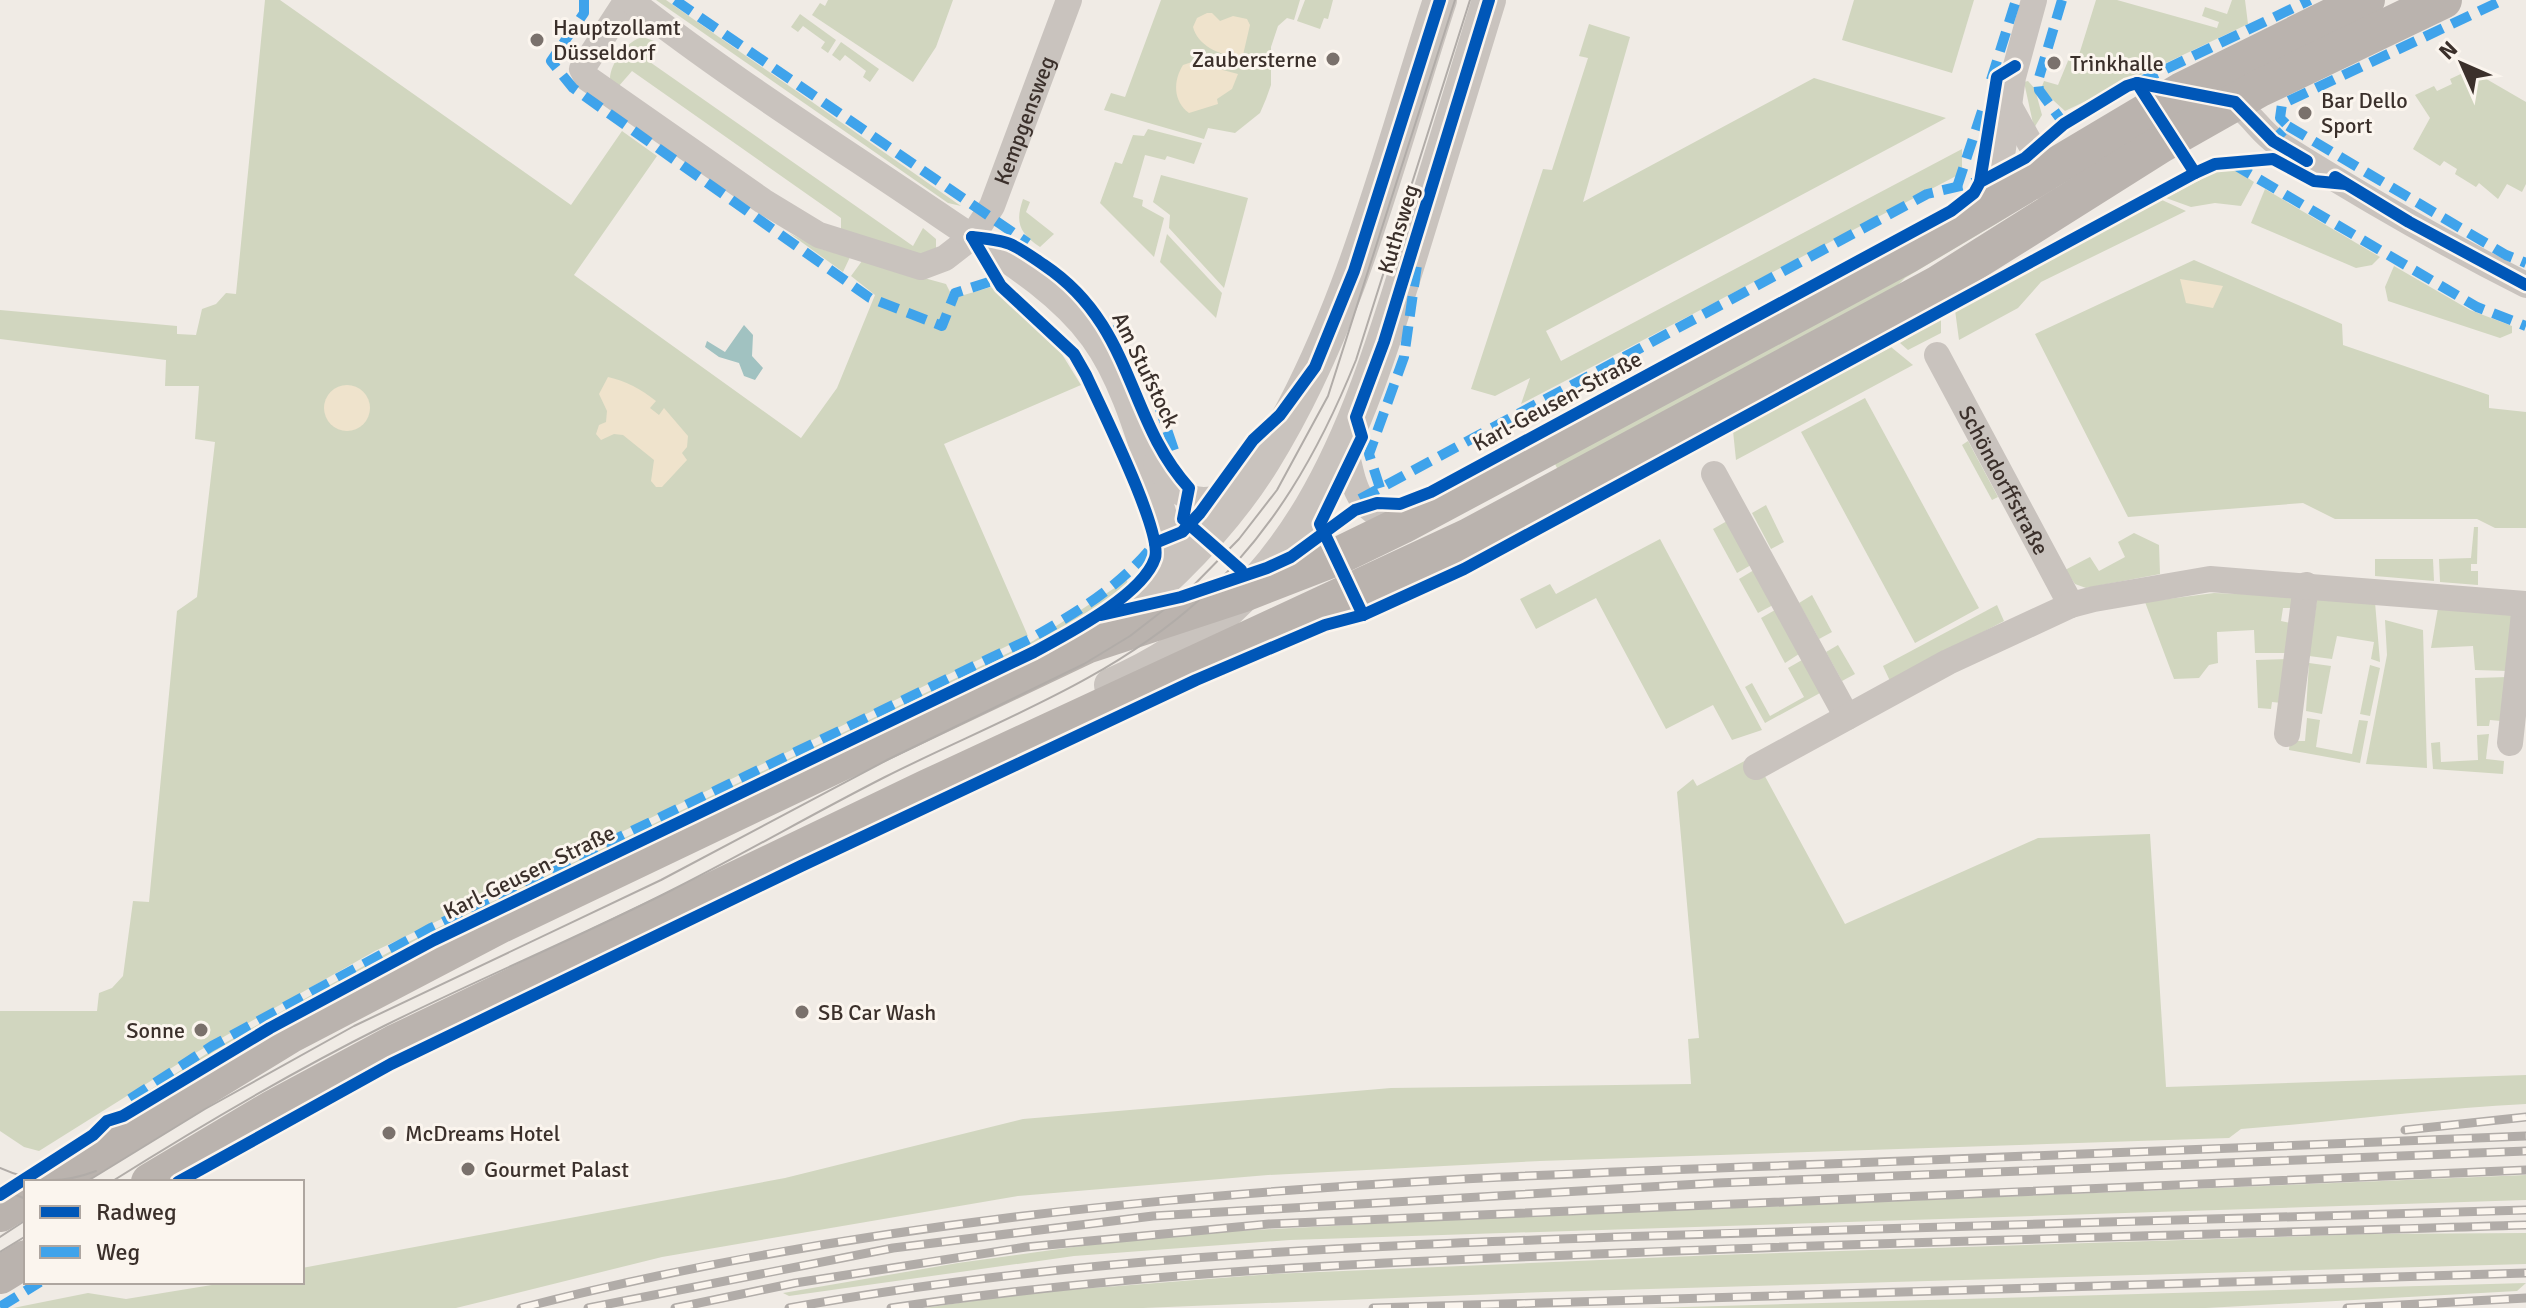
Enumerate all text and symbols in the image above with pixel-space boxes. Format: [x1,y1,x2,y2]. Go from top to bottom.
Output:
place label: Hauptzollamt Düsseldorf [553,14,681,66]
north arrow [2422,24,2502,104]
marker: Hauptzollamt Düsseldorf [528,31,546,49]
text: N [2433,35,2463,65]
place label: Zaubersterne [1192,46,1317,73]
marker: Zaubersterne [1324,50,1342,68]
place label: Trinkhalle [2070,50,2164,77]
street label: Kempgensweg [988,52,1060,189]
marker: Trinkhalle [2045,54,2063,72]
place label: Bar Dello Sport [2321,87,2408,139]
marker: Bar Dello Sport [2296,104,2314,122]
street label: Kuthsweg [1372,181,1424,277]
street label: Am Stufstock [1106,308,1186,432]
street label: Karl-Geusen-Straße [1468,345,1646,457]
street label: Schöndorffstraße [1953,401,2055,559]
street label: Karl-Geusen-Straße [439,819,619,925]
place label: SB Car Wash [818,999,936,1026]
marker: SB Car Wash [793,1003,811,1021]
place label: Sonne [126,1017,185,1044]
marker: Sonne [192,1021,210,1039]
place label: McDreams Hotel [405,1120,560,1147]
marker: McDreams Hotel [380,1124,398,1142]
place label: Gourmet Palast [484,1156,629,1183]
marker: Gourmet Palast [459,1160,477,1178]
legend [24,1180,304,1284]
text: Radweg [96,1197,177,1227]
text: Weg [96,1237,140,1267]

